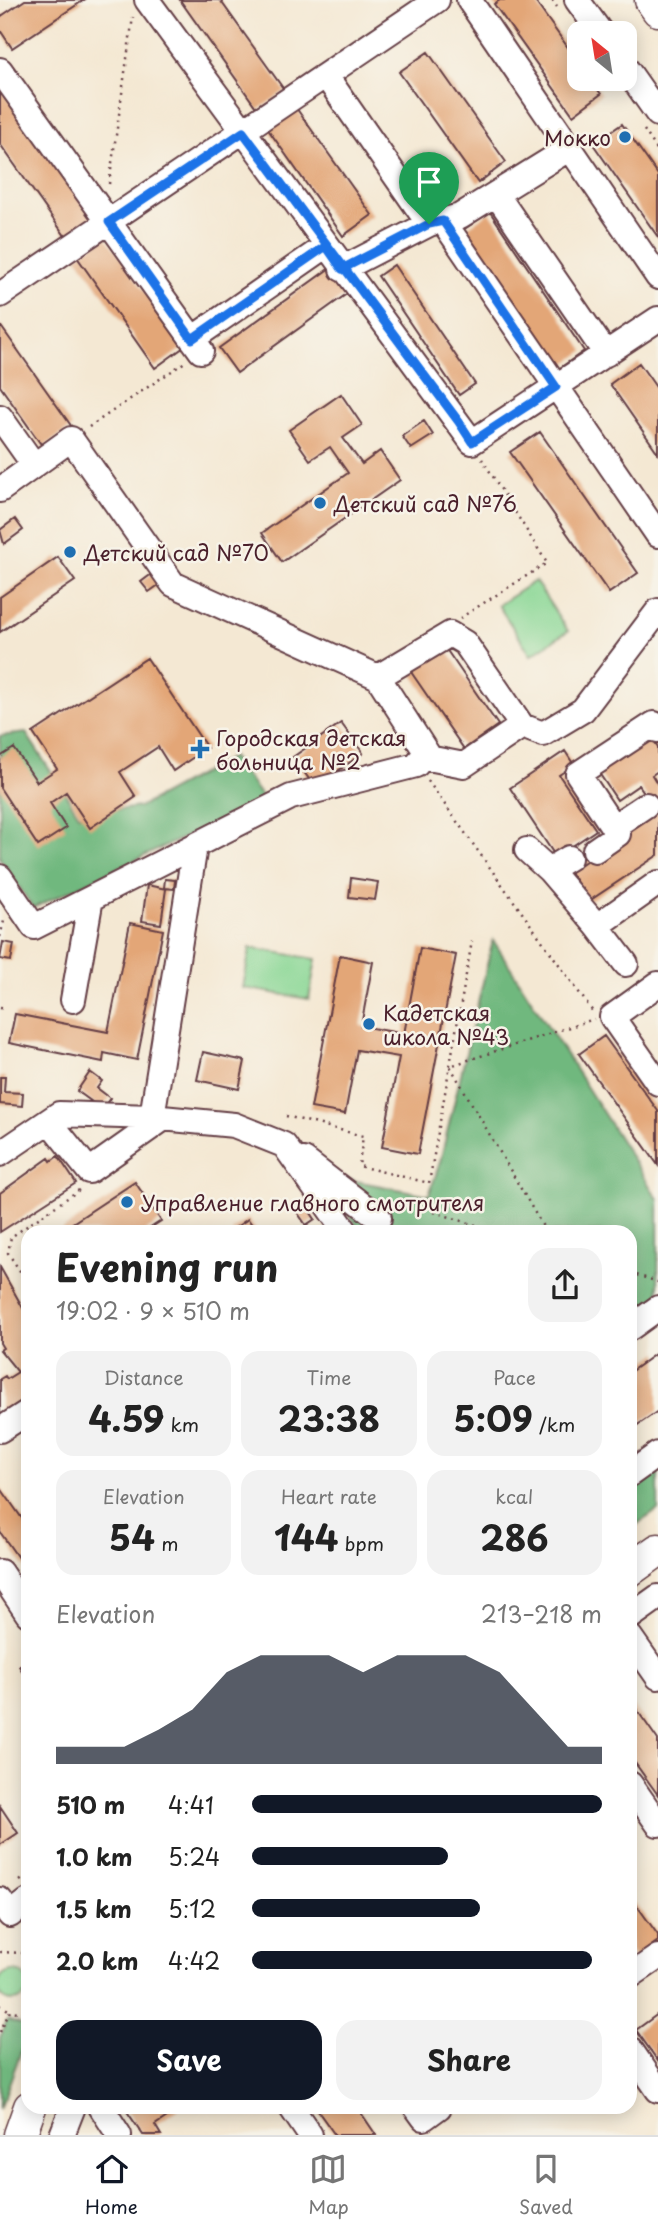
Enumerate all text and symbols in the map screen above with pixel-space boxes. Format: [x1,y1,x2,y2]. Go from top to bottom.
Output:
north arrow [567,21,637,91]
map controls [567,21,637,91]
place label: Мокко [544,121,611,153]
marker: Мокко [617,129,633,145]
pin [399,152,459,224]
icon: arrive [410,163,448,201]
place label: Детский сад №76 [333,487,517,519]
marker: Детский сад №76 [312,495,328,511]
place label: Детский сад №70 [83,536,269,568]
marker: Детский сад №70 [62,544,78,560]
place label: Городская детская больница №2 [216,721,407,777]
marker: Городская детская больница №2 [190,739,210,759]
place label: Кадетская школа №43 [383,996,509,1052]
marker: Кадетская школа №43 [361,1016,377,1032]
place label: Управление главного смотрителя [141,1186,484,1218]
marker: Управление главного смотрителя [119,1194,135,1210]
text: Evening run [56,1238,278,1295]
button: share [528,1248,602,1322]
text: 19:02 · 9 × 510 m [56,1293,250,1328]
text: Distance [104,1363,184,1391]
text: Time [307,1363,351,1391]
text: Pace [493,1363,536,1391]
text: 4.59 [88,1391,164,1444]
text: 23:38 [278,1391,380,1444]
text: 5:09 [453,1391,533,1444]
text: km [164,1410,199,1438]
text: /km [533,1410,575,1438]
text: Elevation [103,1482,185,1510]
text: Heart rate [281,1482,377,1510]
text: kcal [495,1482,533,1510]
text: 54 [109,1510,155,1563]
text: 144 [274,1510,339,1563]
text: 286 [480,1510,549,1563]
text: m [155,1529,179,1557]
text: bpm [339,1529,384,1557]
text: Elevation [56,1596,155,1631]
text: 213–218 m [481,1596,602,1631]
text: 510 m [56,1787,125,1822]
text: 4:41 [168,1787,214,1822]
text: 1.0 km [56,1839,133,1874]
text: 5:24 [168,1839,220,1874]
text: 1.5 km [56,1891,132,1926]
text: 5:12 [168,1891,216,1926]
text: 2.0 km [56,1943,138,1978]
text: 4:42 [168,1943,220,1978]
button: Save [56,2020,322,2100]
button: Share [336,2020,602,2100]
tab: Home [85,2150,138,2220]
tab: Map [308,2150,349,2220]
tab: Saved [519,2150,573,2220]

